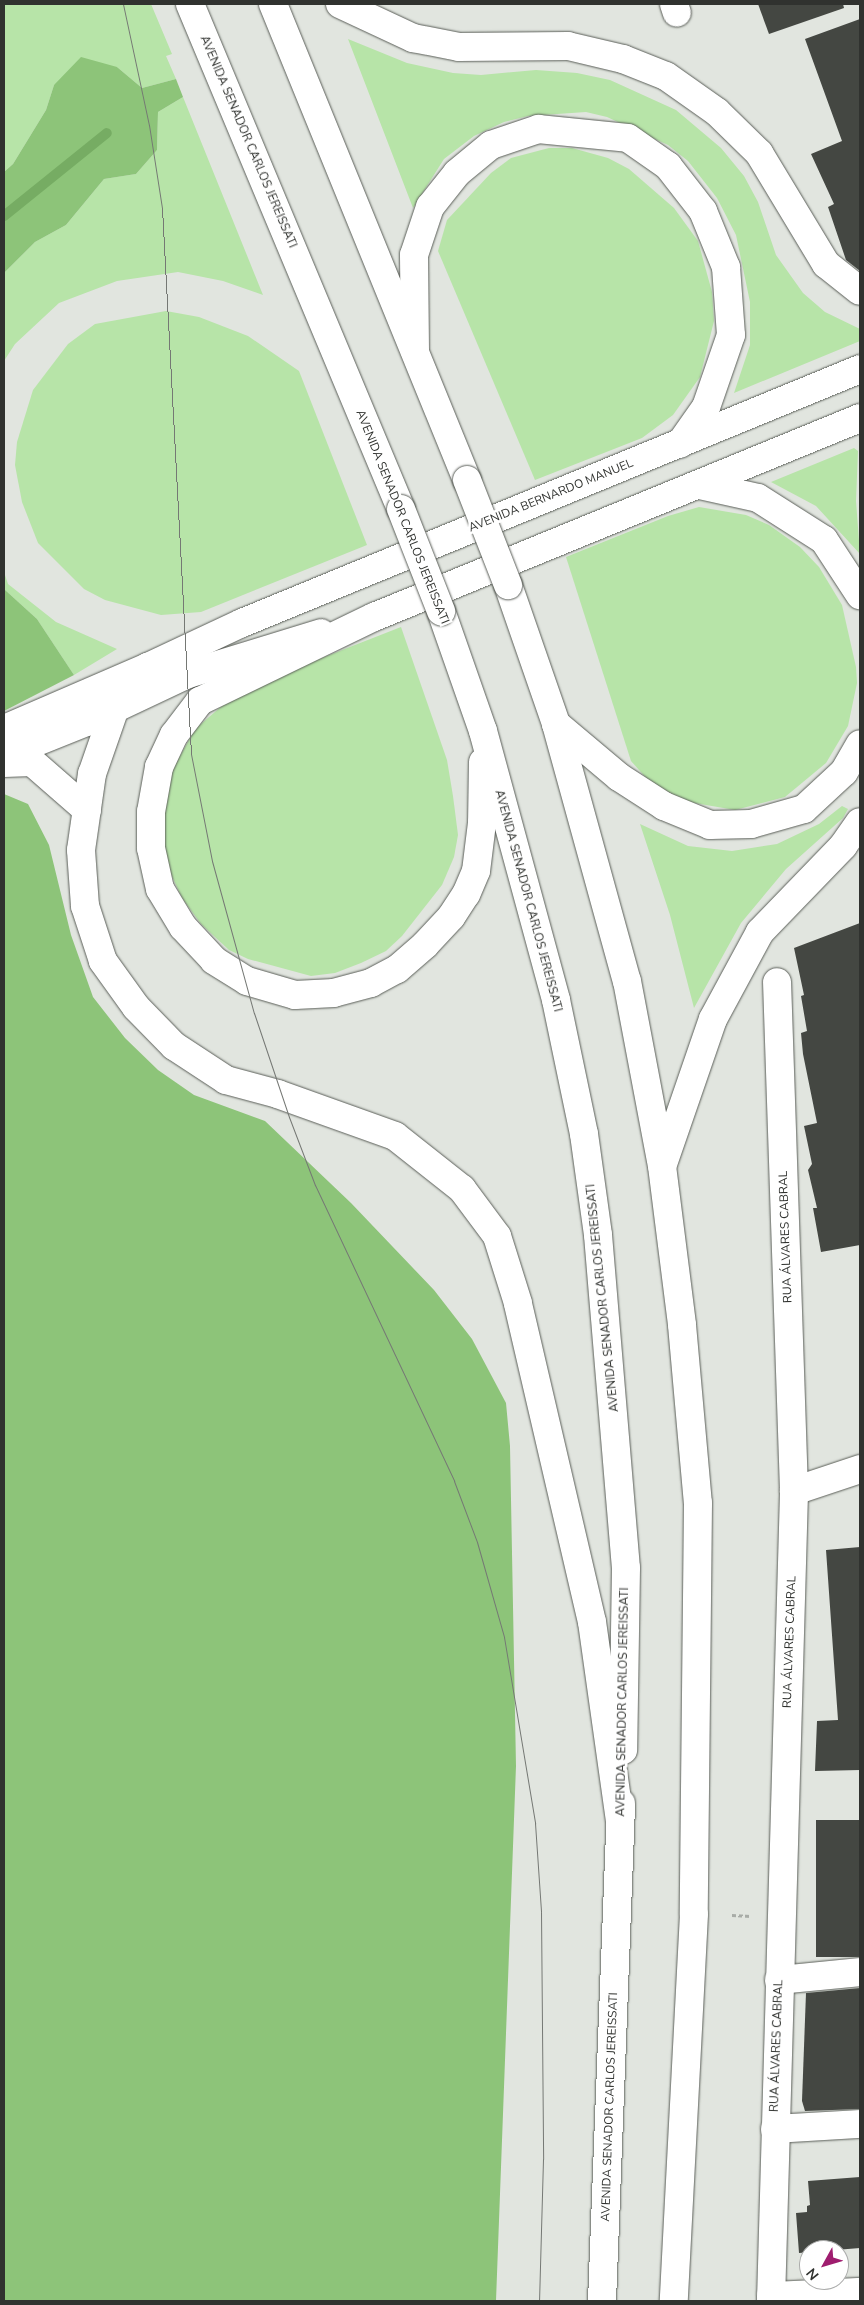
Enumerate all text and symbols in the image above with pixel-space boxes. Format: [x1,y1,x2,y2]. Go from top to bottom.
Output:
street label: AVENIDA SENADOR CARLOS JEREISSATI [197,34,299,250]
street label: AVENIDA SENADOR CARLOS JEREISSATI [352,408,452,626]
street label: AVENIDA BERNARDO MANUEL [467,456,635,536]
street label: AVENIDA SENADOR CARLOS JEREISSATI [491,788,565,1014]
street label: RUA ÁLVARES CABRAL [776,1171,796,1303]
street label: AVENIDA SENADOR CARLOS JEREISSATI [584,1183,622,1413]
street label: RUA ÁLVARES CABRAL [780,1576,800,1708]
street label: AVENIDA SENADOR CARLOS JEREISSATI [614,1587,632,1817]
street label: RUA ÁLVARES CABRAL [767,1980,787,2112]
street label: AVENIDA SENADOR CARLOS JEREISSATI [599,1992,621,2222]
north arrow [799,2240,849,2290]
text: N [802,2264,823,2284]

